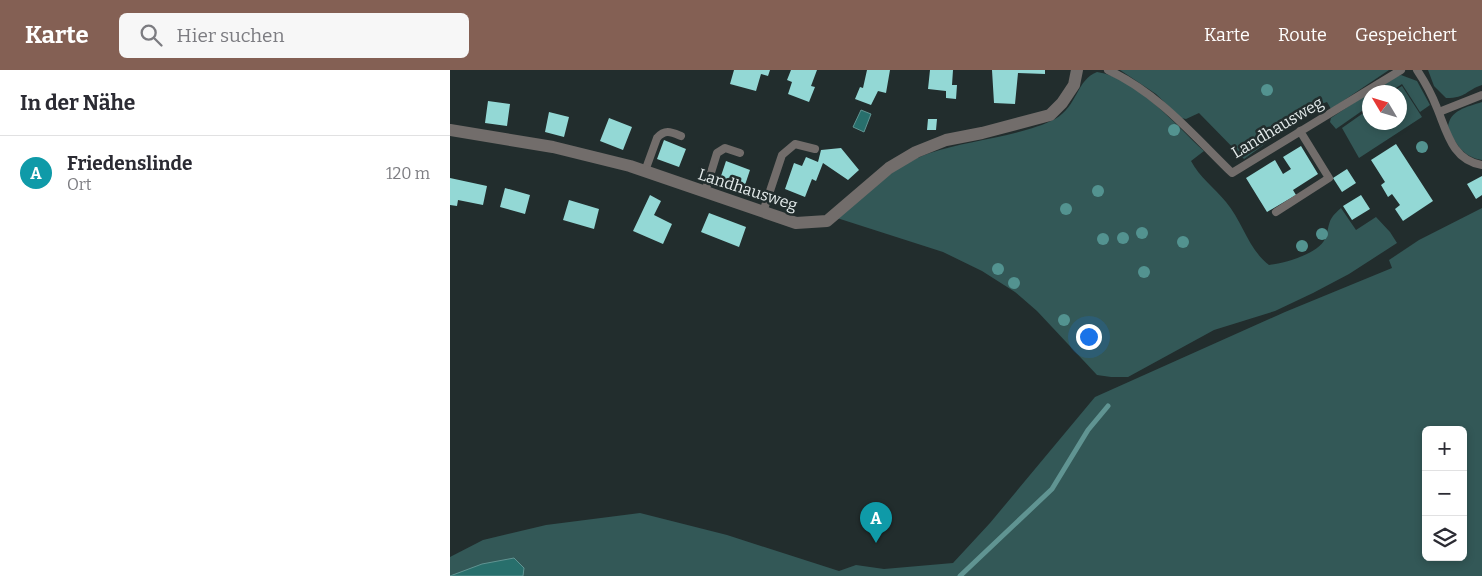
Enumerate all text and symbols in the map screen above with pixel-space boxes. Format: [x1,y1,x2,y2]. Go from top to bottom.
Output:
search box [119,13,469,58]
text: Karte [25,21,89,49]
icon: search [137,21,165,49]
text: Hier suchen [177,24,284,47]
text: Karte [1204,24,1250,46]
text: Route [1278,24,1327,46]
text: Gespeichert [1355,24,1457,46]
north arrow [1362,85,1407,130]
text: In der Nähe [20,90,135,116]
street label: Landhausweg [1228,93,1326,162]
text: Friedenslinde [67,152,192,175]
text: A [30,164,42,183]
text: 120 m [386,164,430,183]
street label: Landhausweg [696,164,800,214]
text: Ort [67,175,92,194]
your location [1076,324,1102,350]
map controls [1422,426,1467,561]
button: + [1422,426,1467,471]
button: − [1422,471,1467,516]
pin: A [860,502,892,543]
button: layers [1422,516,1467,561]

